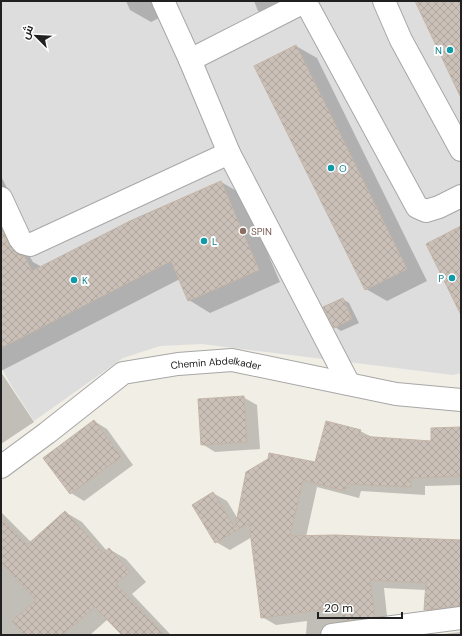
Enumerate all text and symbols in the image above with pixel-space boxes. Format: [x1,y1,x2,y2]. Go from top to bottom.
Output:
north arrow [16,16,56,56]
text: ش [18,23,36,41]
place label: N [435,44,442,57]
marker: N [445,45,455,55]
place label: O [339,162,347,175]
marker: O [326,163,336,173]
place label: SPIN [251,225,272,238]
marker: SPIN [238,226,248,236]
place label: L [212,235,217,248]
marker: L [199,236,209,246]
place label: P [438,272,444,285]
marker: P [447,273,457,283]
place label: K [82,274,88,287]
marker: K [69,275,79,285]
street label: Chemin Abdelkader [169,353,263,372]
scale bar [318,594,402,620]
text: 20 m [324,600,353,616]

